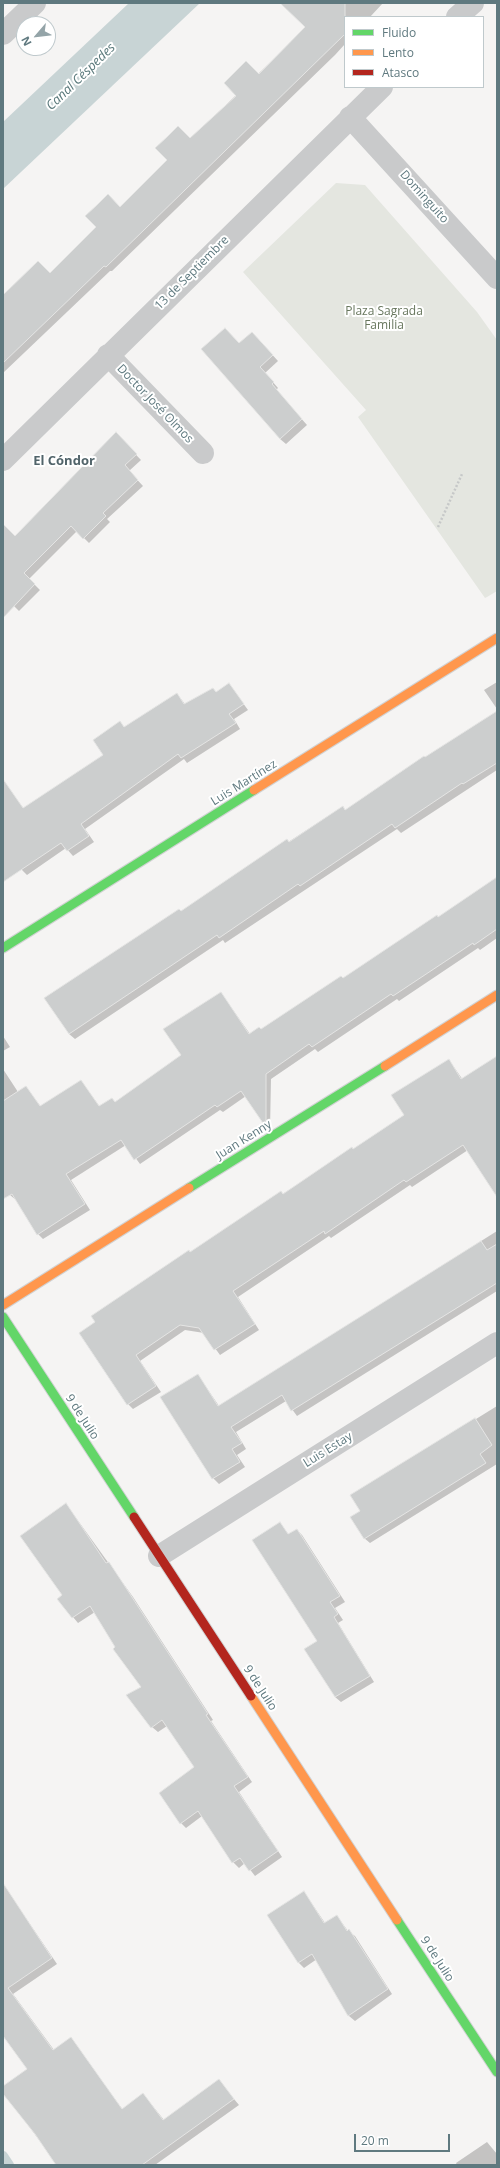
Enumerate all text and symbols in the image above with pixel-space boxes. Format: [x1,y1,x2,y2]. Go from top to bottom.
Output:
north arrow [16,16,56,56]
legend [344,16,484,88]
text: Fluido [382,24,416,41]
text: N [17,34,35,49]
water label: Canal Céspedes [43,40,119,114]
text: Lento [382,44,414,61]
text: Atasco [382,64,419,81]
street label: Dominguito [397,168,451,226]
street label: 13 de Septiembre [152,233,232,313]
park label: Plaza Sagrada Familia [345,305,423,333]
street label: Doctor José Olmos [114,362,196,446]
district label: El Cóndor [33,453,95,469]
street label: Luis Martínez [208,757,280,809]
street label: Juan Kenny [214,1117,274,1163]
street label: 9 de Julio [62,1392,102,1442]
street label: Luis Estay [301,1429,355,1471]
street label: 9 de Julio [240,1663,280,1713]
street label: 9 de Julio [417,1934,457,1984]
scale bar [356,2126,452,2152]
text: 20 m [361,2132,389,2149]

